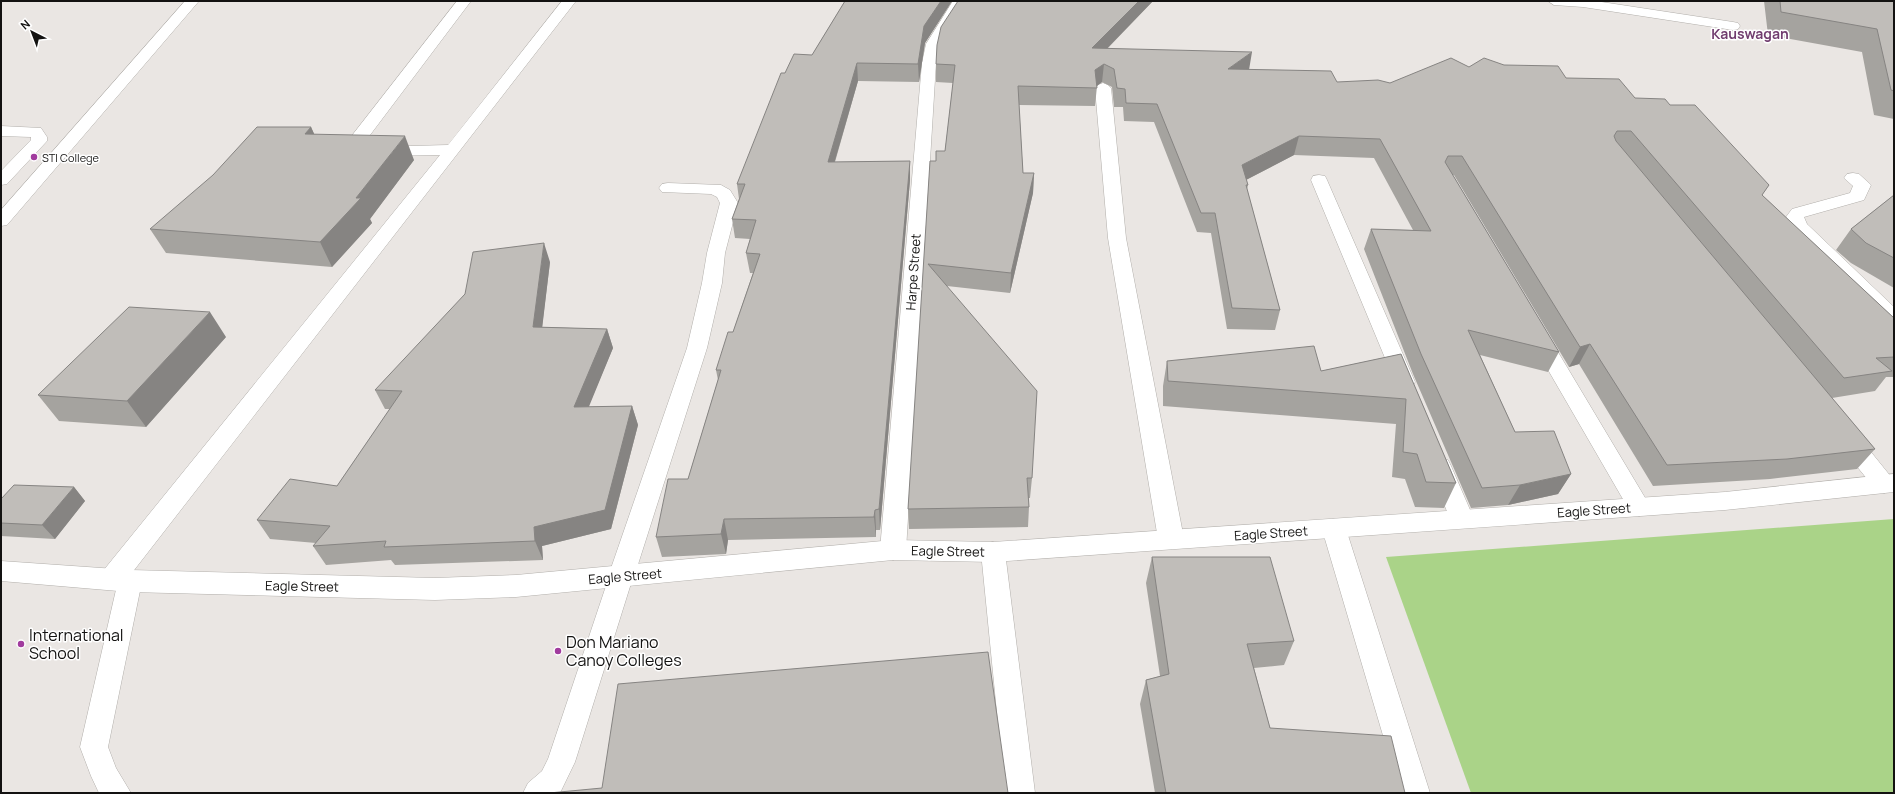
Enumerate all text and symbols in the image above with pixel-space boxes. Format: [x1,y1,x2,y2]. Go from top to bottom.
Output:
north arrow [12,12,52,52]
text: N [17,16,33,32]
district label: Kauswagan [1711,24,1789,43]
place label: STI College [42,150,100,165]
marker: STI College [29,152,39,162]
street label: Harpe Street [901,233,925,311]
street label: Eagle Street [1557,498,1631,522]
street label: Eagle Street [1234,521,1308,545]
street label: Eagle Street [911,541,985,561]
street label: Eagle Street [587,564,663,588]
street label: Eagle Street [265,576,339,596]
place label: International School [29,624,124,664]
place label: Don Mariano Canoy Colleges [566,631,682,671]
marker: International School [16,639,26,649]
marker: Don Mariano Canoy Colleges [553,646,563,656]

